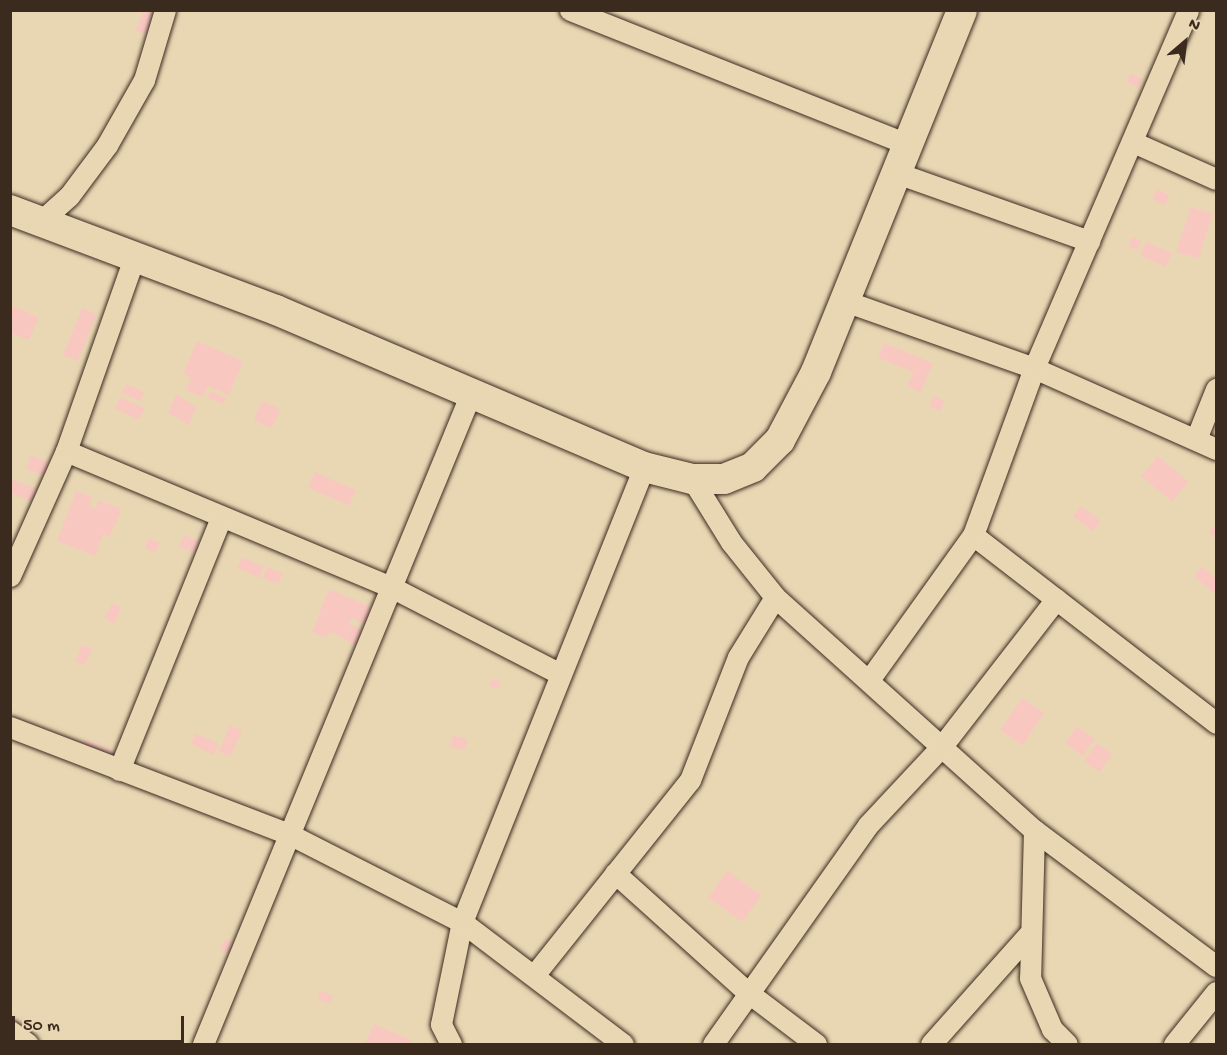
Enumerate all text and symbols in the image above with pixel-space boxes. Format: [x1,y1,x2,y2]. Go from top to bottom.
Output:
north arrow [1155,12,1215,72]
text: N [1185,15,1203,37]
scale bar [15,1004,188,1042]
text: 50 m [23,1016,60,1037]

